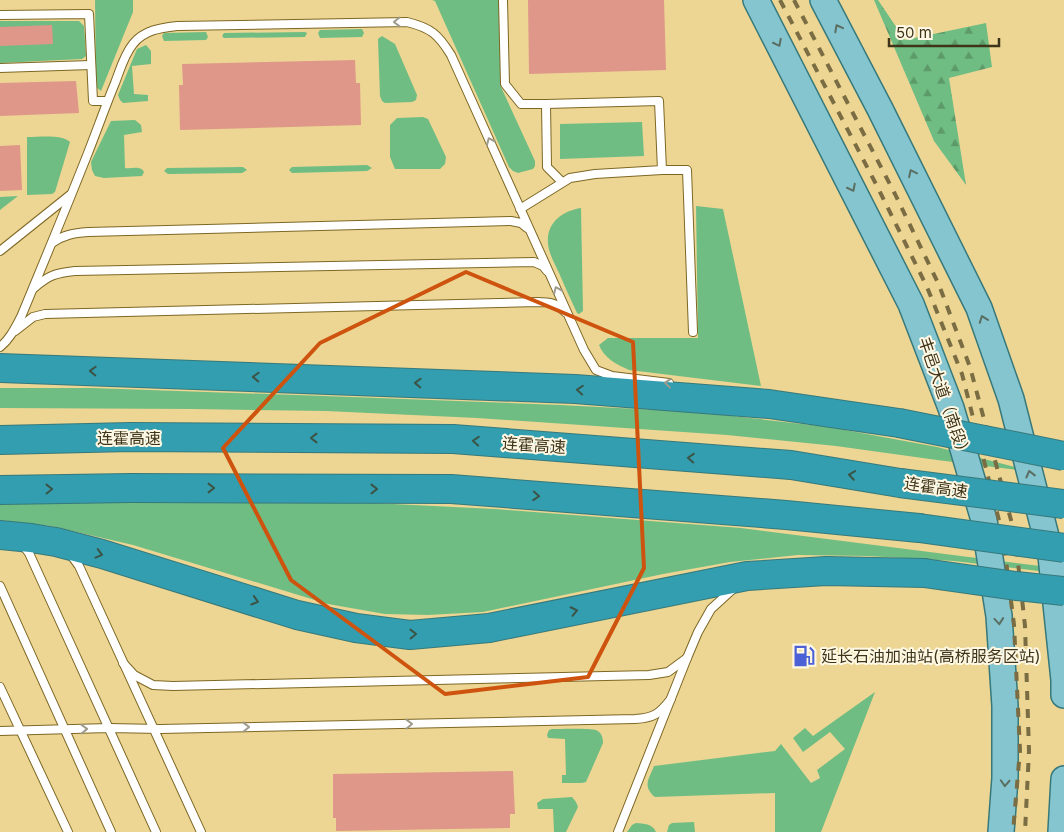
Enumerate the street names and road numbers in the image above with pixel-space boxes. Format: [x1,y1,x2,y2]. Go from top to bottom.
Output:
street label: 丰邑大道（南段） [915,334,975,462]
street label: 连霍高速 [97,428,161,448]
street label: 连霍高速 [501,433,567,457]
street label: 连霍高速 [903,473,969,501]

